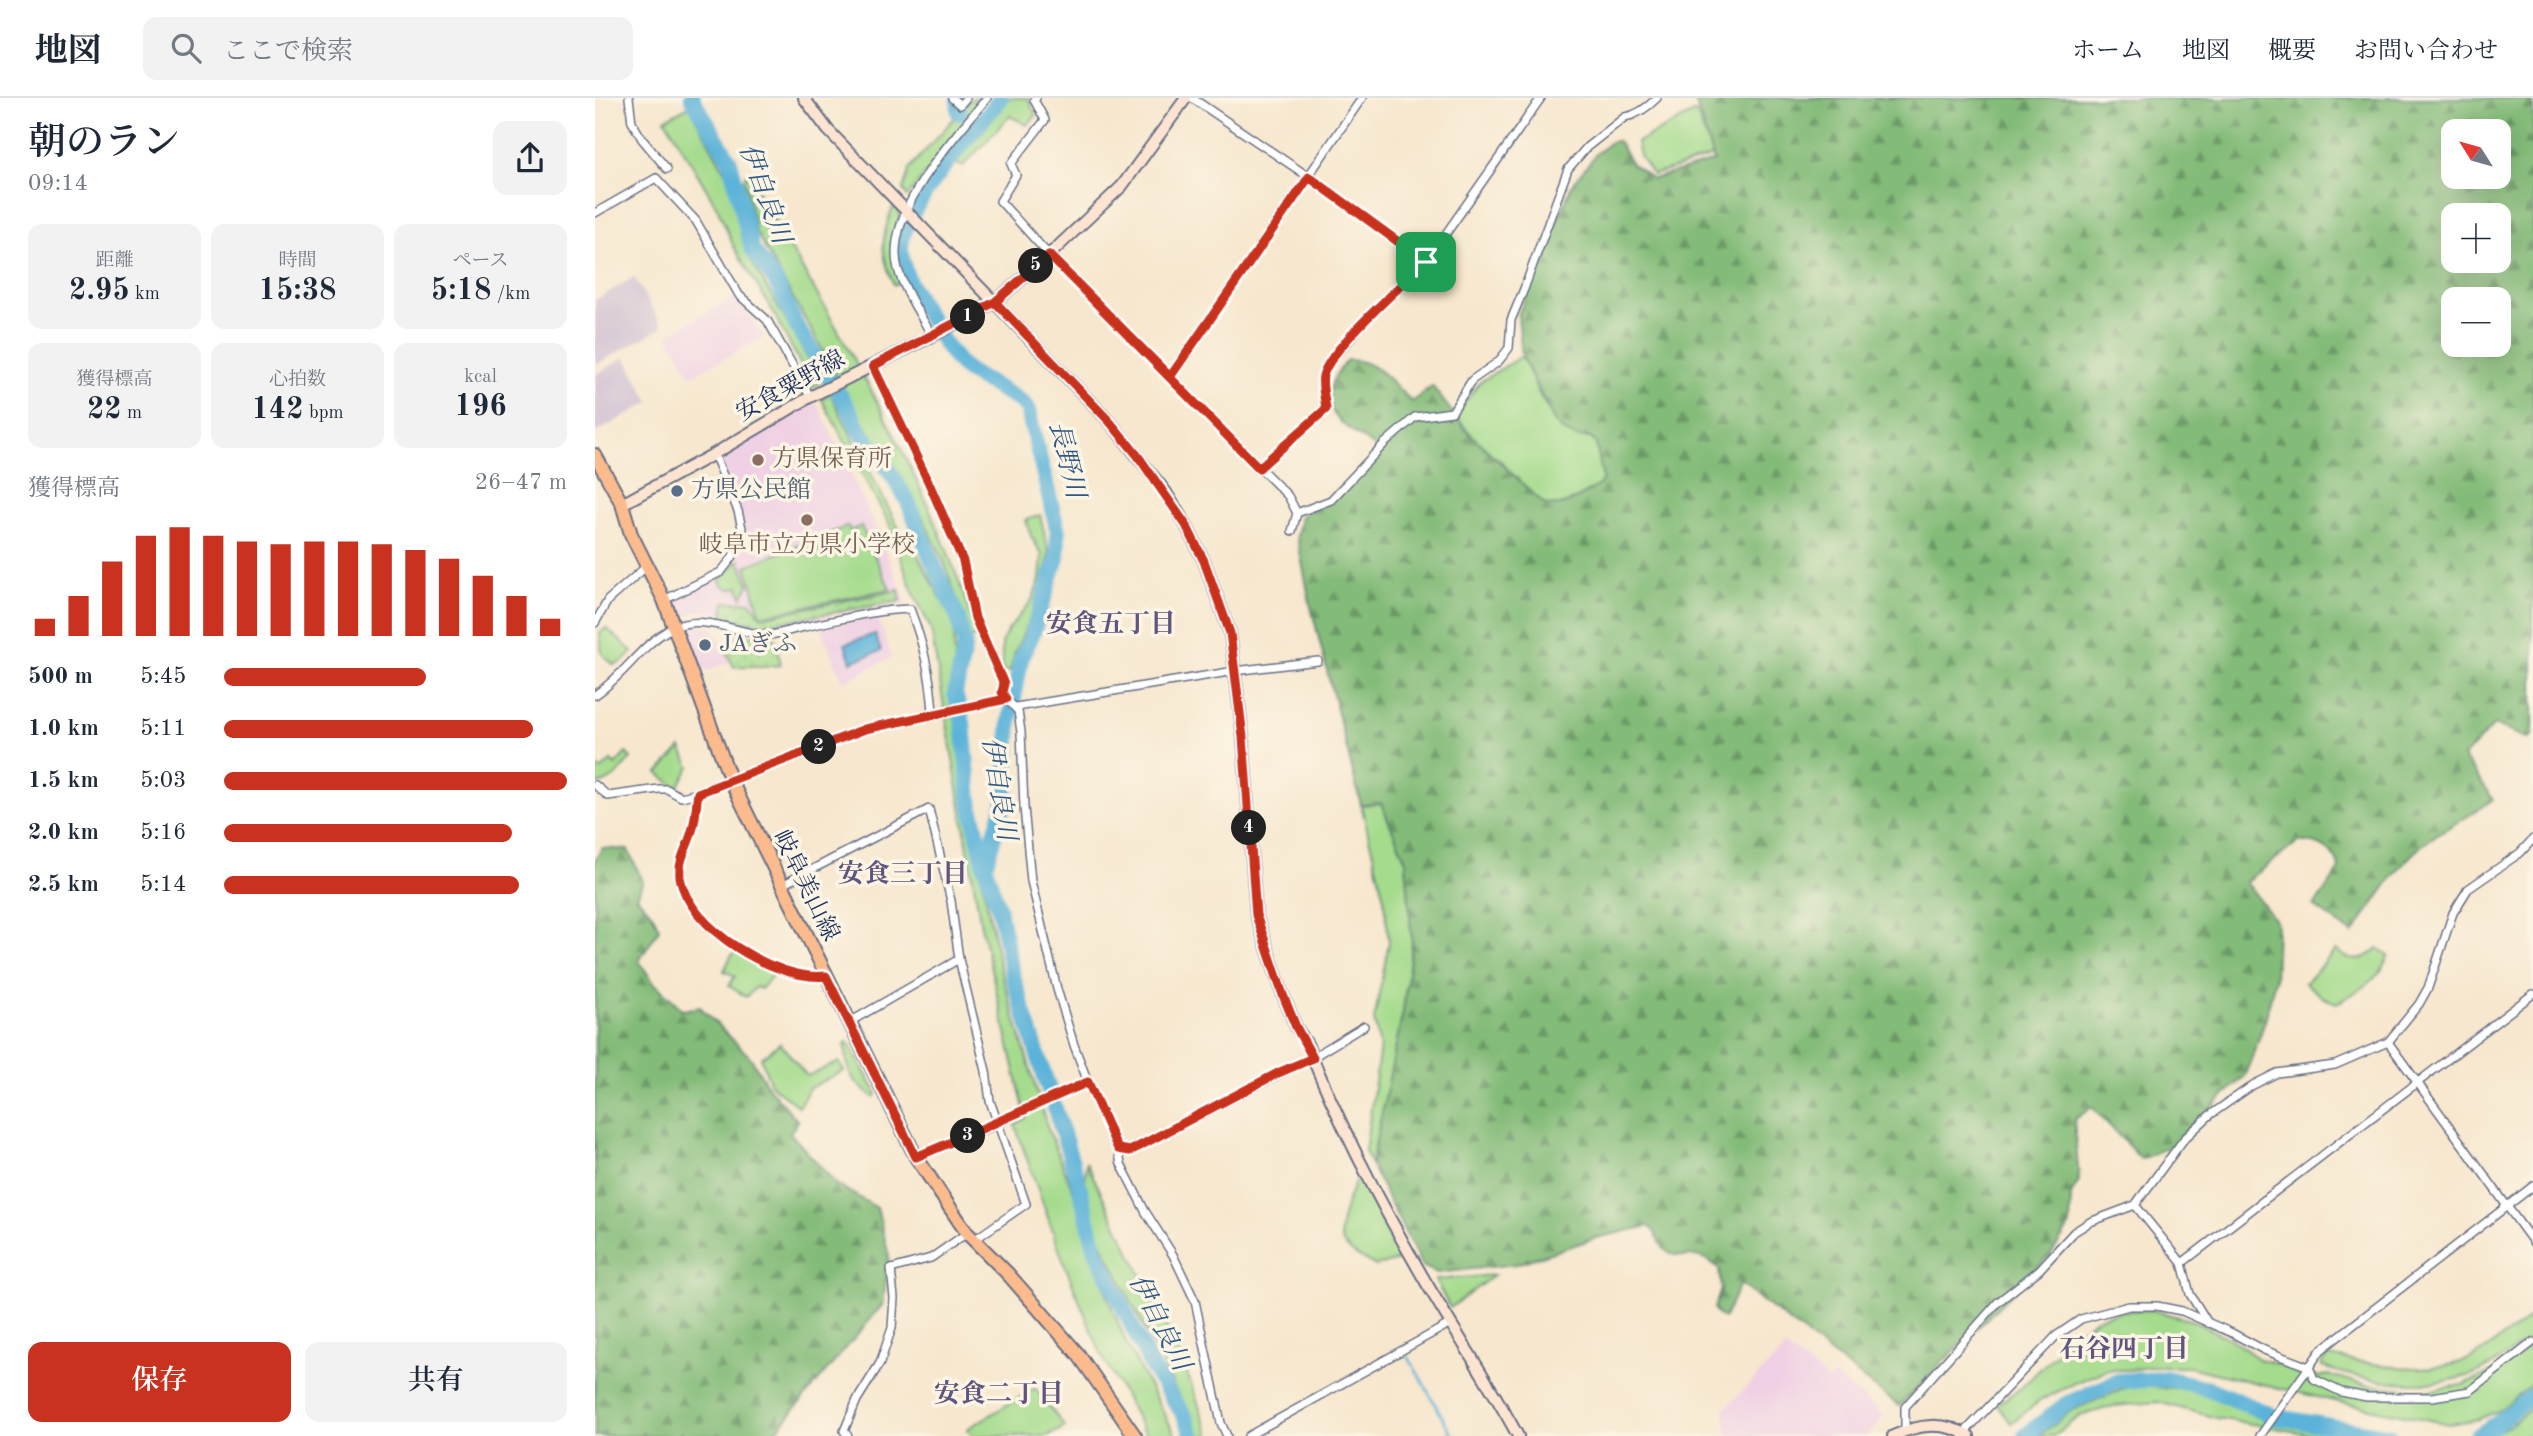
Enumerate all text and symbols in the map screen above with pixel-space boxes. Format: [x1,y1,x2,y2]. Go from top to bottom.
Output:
search box [143,17,633,80]
icon: search [167,29,205,67]
text: 地図 [35,36,101,69]
text: ここで検索 [223,39,353,65]
text: ホーム [2072,40,2144,64]
text: 地図 [2182,40,2230,64]
text: 概要 [2268,40,2316,64]
text: お問い合わせ [2354,40,2498,64]
north arrow [2441,119,2511,189]
map controls [2441,119,2511,357]
button: share [493,121,567,195]
text: 朝のラン [28,125,180,163]
water label: 伊自良川 [734,140,797,250]
text: 09:14 [28,172,88,195]
button: + [2441,203,2511,273]
pin [1396,232,1456,292]
icon: arrive [1407,243,1445,281]
pin: 5 [1019,248,1053,284]
text: 距離 [95,252,134,271]
text: 時間 [278,252,317,271]
text: ペース [452,252,509,271]
text: 5 [1030,256,1041,275]
text: 2.95 [69,276,130,306]
text: 15:38 [259,276,337,306]
text: 5:18 [431,276,491,306]
text: km [130,285,160,304]
text: /km [491,285,530,304]
button: − [2441,287,2511,357]
pin: 1 [951,300,985,334]
text: 1 [962,307,973,326]
street label: 安食粟野線 [731,345,849,427]
text: kcal [464,368,497,387]
text: 獲得標高 [76,371,153,390]
text: 心拍数 [269,371,326,390]
text: 196 [454,392,507,422]
text: 22 [87,395,122,425]
text: 142 [251,395,304,425]
text: m [122,404,142,423]
text: bpm [304,404,344,423]
water label: 長野川 [1044,419,1091,504]
place label: 方県保育所 [772,445,892,472]
marker: 方県保育所 [750,452,766,468]
text: 26–47 m [475,471,567,494]
place label: 方県公民館 [691,476,811,503]
text: 獲得標高 [28,477,120,500]
marker: 方県公民館 [669,483,685,499]
marker: 岐阜市立方県小学校 [799,512,815,528]
place label: 岐阜市立方県小学校 [699,531,915,558]
district label: 安食五丁目 [1046,609,1176,638]
place label: JAぎふ [719,631,797,657]
marker: JAぎふ [697,637,713,653]
text: 500 m [28,665,93,688]
text: 5:45 [140,665,186,688]
text: 1.0 km [28,717,99,740]
text: 5:11 [140,717,186,740]
pin: 2 [801,730,837,764]
water label: 伊自良川 [977,735,1021,845]
text: 2 [813,737,824,756]
text: 1.5 km [28,769,99,792]
text: 5:03 [140,769,186,792]
pin: 4 [1231,810,1267,846]
text: 4 [1243,818,1254,837]
text: 2.0 km [28,821,99,844]
text: 5:16 [140,821,186,844]
street label: 岐阜美山線 [768,825,845,945]
district label: 安食三丁目 [838,859,968,888]
text: 2.5 km [28,873,99,896]
text: 5:14 [140,873,186,896]
pin: 3 [951,1118,985,1154]
text: 3 [962,1126,973,1145]
water label: 伊自良川 [1124,1270,1197,1378]
district label: 石谷四丁目 [2059,1335,2189,1363]
button: 保存 [28,1342,291,1422]
button: 共有 [305,1342,567,1422]
district label: 安食二丁目 [934,1379,1064,1408]

